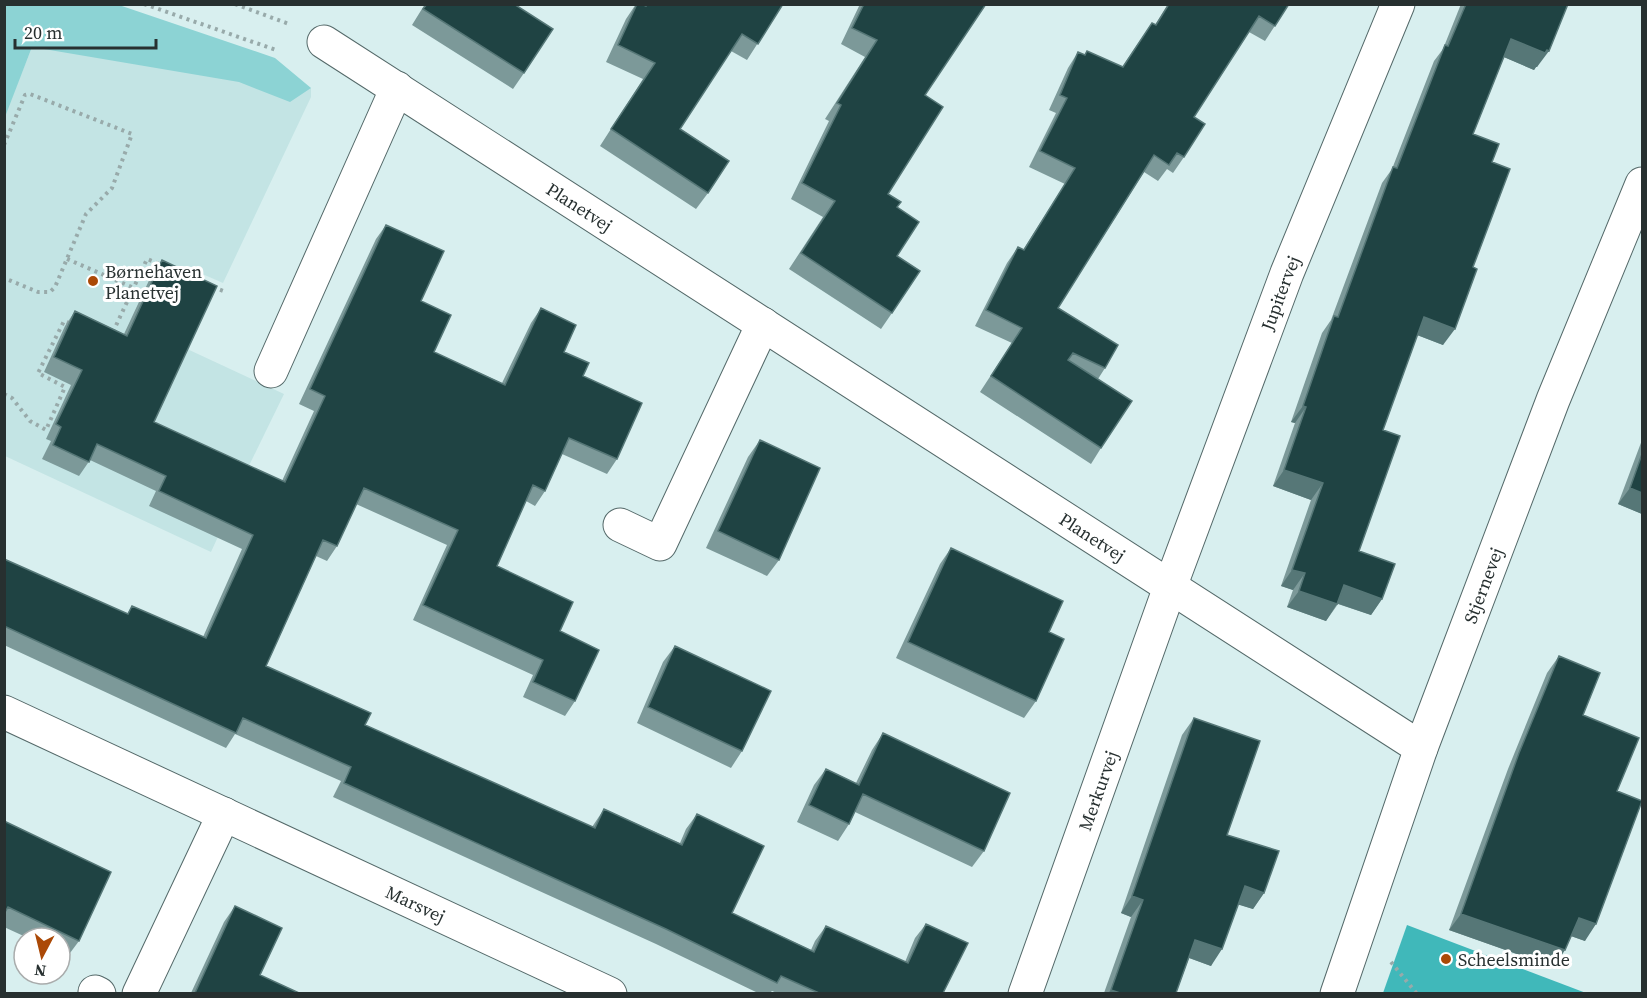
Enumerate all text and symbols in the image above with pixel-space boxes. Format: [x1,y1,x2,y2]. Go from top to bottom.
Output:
scale bar [15,12,156,50]
text: 20 m [24,20,62,45]
street label: Planetvej [542,176,617,237]
street label: Jupitervej [1254,252,1305,335]
place label: Børnehaven Planetvej [105,259,202,305]
marker: Børnehaven Planetvej [86,274,100,288]
street label: Planetvej [1055,506,1130,567]
street label: Stjernevej [1457,544,1509,627]
street label: Merkurvej [1072,747,1123,834]
street label: Marsvej [382,879,450,928]
north arrow [12,926,72,986]
place label: Scheelsminde [1458,947,1570,972]
marker: Scheelsminde [1439,952,1453,966]
text: N [33,959,47,983]

